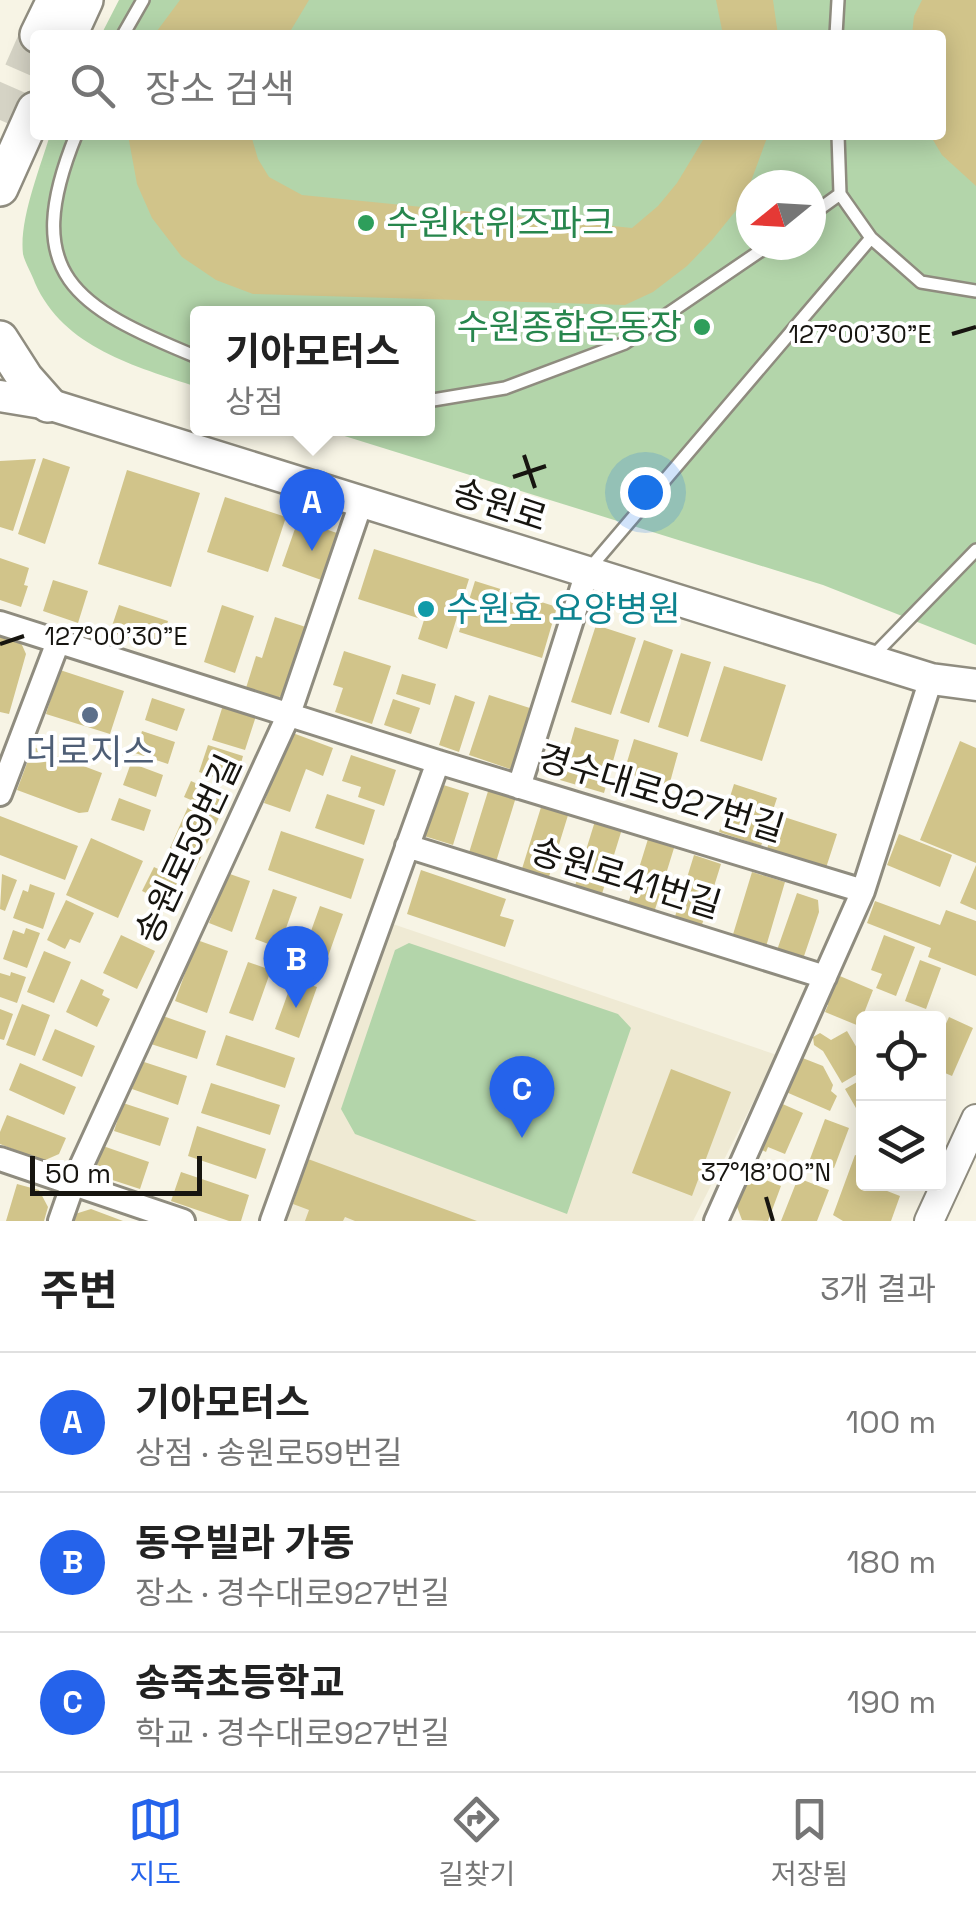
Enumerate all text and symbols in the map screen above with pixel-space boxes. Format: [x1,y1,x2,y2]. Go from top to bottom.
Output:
search box [30,30,946,140]
icon: search [65,58,120,113]
text: 장소 검색 [145,65,295,113]
north arrow [736,170,826,260]
place label: 수원kt위즈파크 [386,201,614,245]
marker: 수원kt위즈파크 [355,212,377,234]
place label: 수원종합운동장 [457,305,682,349]
popup [190,306,435,436]
marker: 수원종합운동장 [691,316,713,338]
text: 127°00'30"E [788,318,932,350]
text: 기아모터스 [225,328,400,376]
text: 상점 [225,382,284,422]
your location [620,467,671,518]
pin: A [280,468,344,551]
street label: 송원로 [447,469,553,541]
place label: 수원효 요양병원 [446,587,680,631]
marker: 수원효 요양병원 [415,598,437,620]
text: 127°00'30"E [44,620,188,652]
marker: 더로지스 [79,704,101,726]
place label: 더로지스 [26,730,154,774]
street label: 경수대로927번길 [533,735,789,851]
street label: 송원로59번길 [125,748,251,950]
street label: 송원로41번길 [526,828,726,928]
pin: B [264,926,328,1008]
map controls [856,1011,946,1191]
button: locate [856,1011,946,1101]
pin: C [490,1056,554,1138]
button: layers [856,1101,946,1191]
scale bar [30,1151,202,1196]
text: 50 m [45,1155,111,1191]
text: 37°18'00"N [701,1156,831,1188]
text: 주변 [40,1264,117,1317]
text: 3개 결과 [820,1269,936,1309]
text: 기아모터스 [135,1379,310,1427]
text: A [62,1402,83,1442]
text: 100 m [846,1402,936,1442]
text: 상점 · 송원로59번길 [135,1433,402,1473]
text: 동우빌라 가동 [135,1519,354,1567]
text: B [62,1542,83,1582]
text: 180 m [846,1542,936,1582]
text: 장소 · 경수대로927번길 [135,1573,450,1613]
text: 송죽초등학교 [135,1659,345,1707]
text: C [62,1682,83,1722]
text: 190 m [847,1682,936,1722]
text: 학교 · 경수대로927번길 [135,1713,450,1753]
tab: 지도 [128,1792,183,1892]
tab: 길찾기 [438,1792,515,1892]
tab: 저장됨 [771,1792,848,1892]

